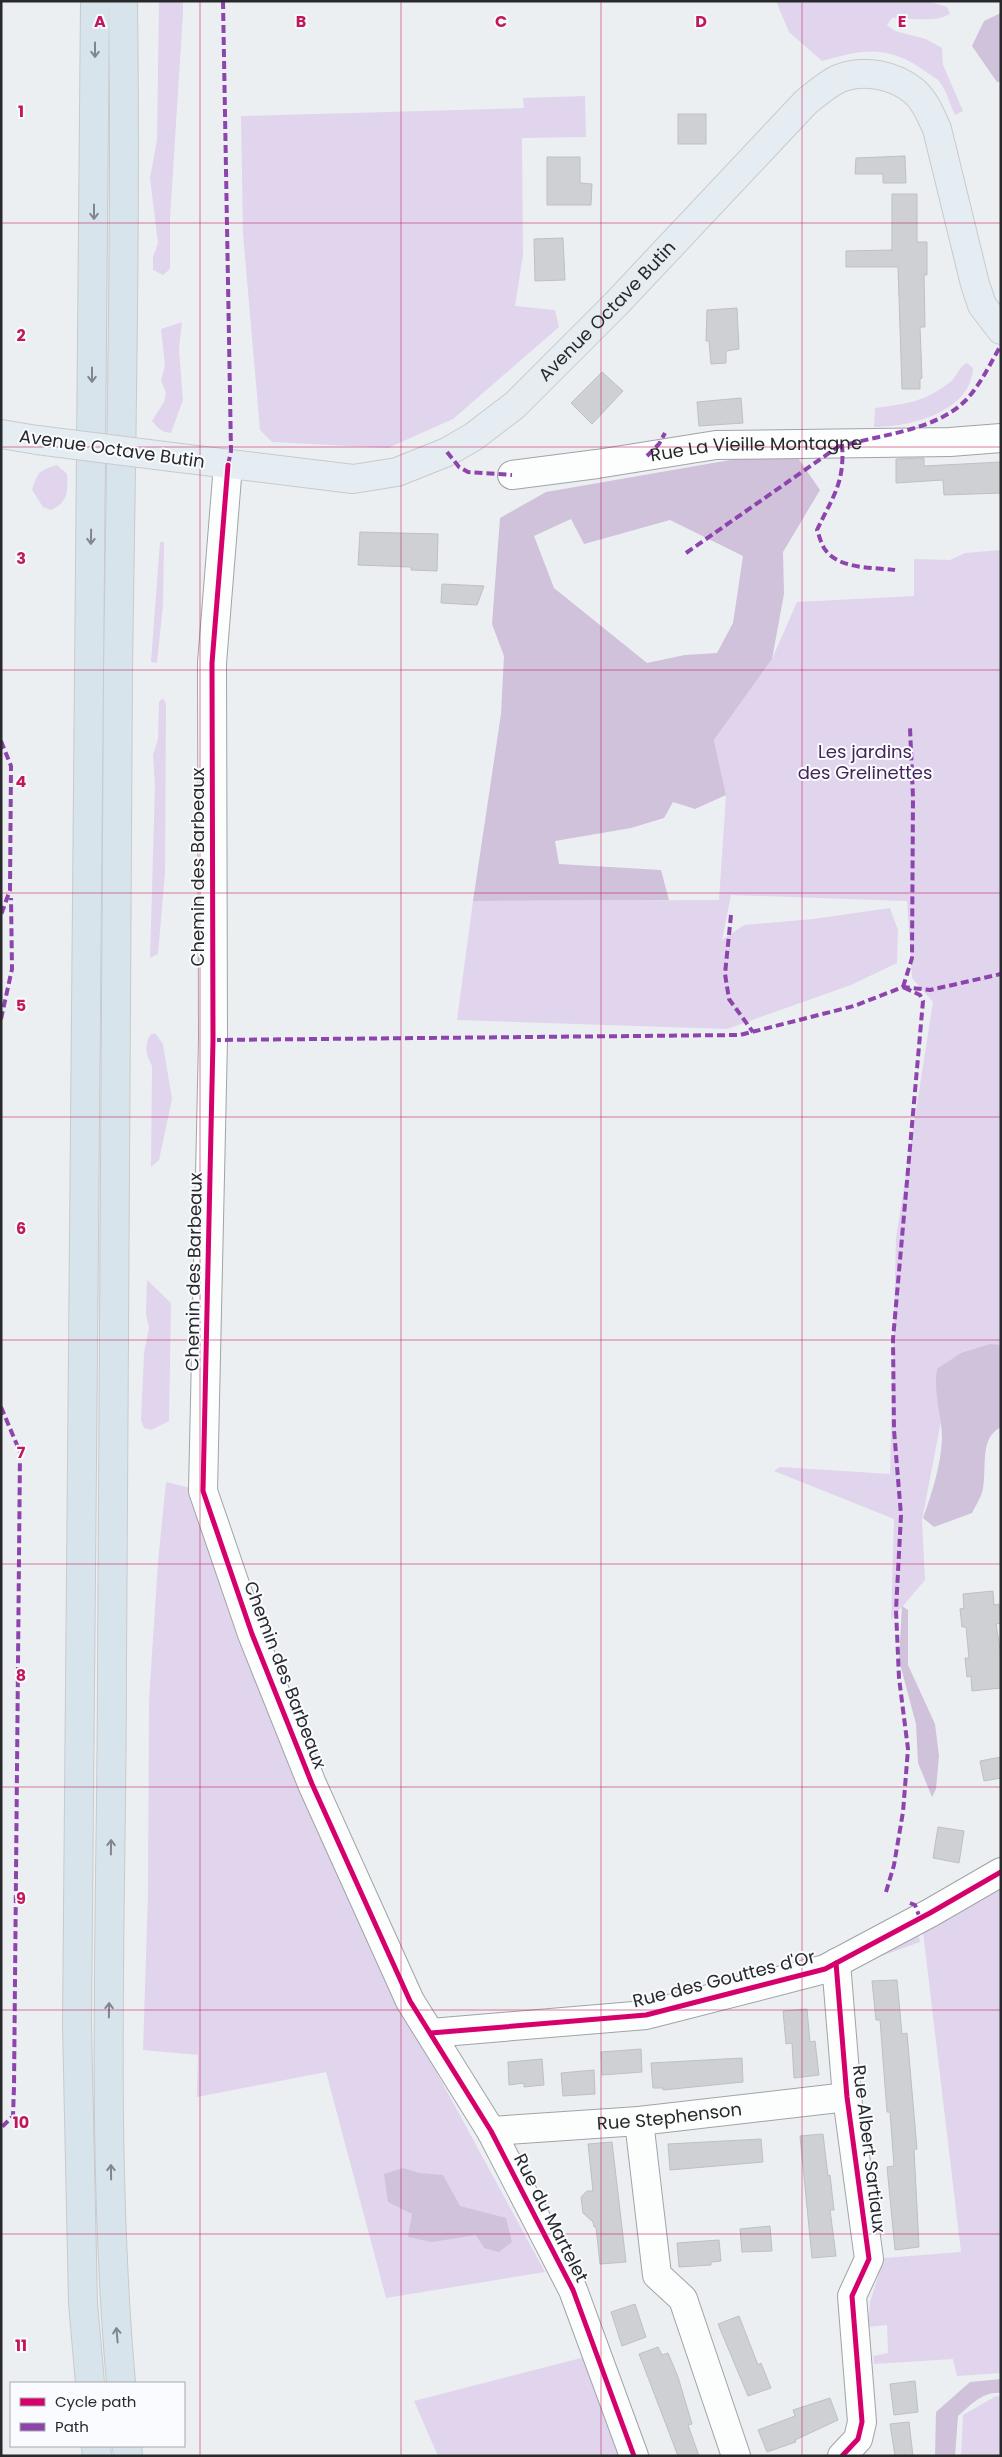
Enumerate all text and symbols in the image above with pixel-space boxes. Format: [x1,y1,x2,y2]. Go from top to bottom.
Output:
text: A [94,10,106,33]
text: B [296,10,306,33]
text: C [495,10,507,33]
text: D [695,10,707,33]
text: E [898,10,906,33]
one-way arrow [90,42,100,58]
text: 1 [18,100,24,123]
one-way arrow [89,204,99,220]
street label: Avenue Octave Butin [532,235,681,387]
text: 2 [16,324,26,347]
one-way arrow [87,366,97,383]
street label: Avenue Octave Butin [18,423,207,474]
street label: Rue La Vieille Montagne [648,430,862,467]
one-way arrow [86,529,96,545]
text: 3 [16,547,26,570]
park label: Les jardins des Grelinettes [798,739,932,785]
street label: Chemin des Barbeaux [185,767,210,966]
text: 4 [16,770,27,793]
text: 5 [16,994,26,1017]
street label: Chemin des Barbeaux [179,1172,208,1372]
text: 6 [16,1217,26,1240]
text: 7 [17,1441,26,1464]
street label: Chemin des Barbeaux [238,1577,333,1773]
text: 8 [16,1664,26,1687]
one-way arrow [106,1840,116,1856]
text: 9 [16,1887,26,1910]
street label: Rue des Gouttes d'Or [630,1944,818,2013]
one-way arrow [104,2002,113,2018]
street label: Rue Albert Sartiaux [847,2063,892,2235]
street label: Rue Stephenson [596,2096,743,2136]
text: 10 [13,2111,29,2134]
street label: Rue du Martelet [508,2149,595,2286]
one-way arrow [107,2165,116,2181]
one-way arrow [112,2327,122,2343]
text: 11 [15,2334,27,2357]
legend [10,2382,185,2447]
text: Cycle path [55,2391,136,2412]
text: Path [55,2416,89,2437]

